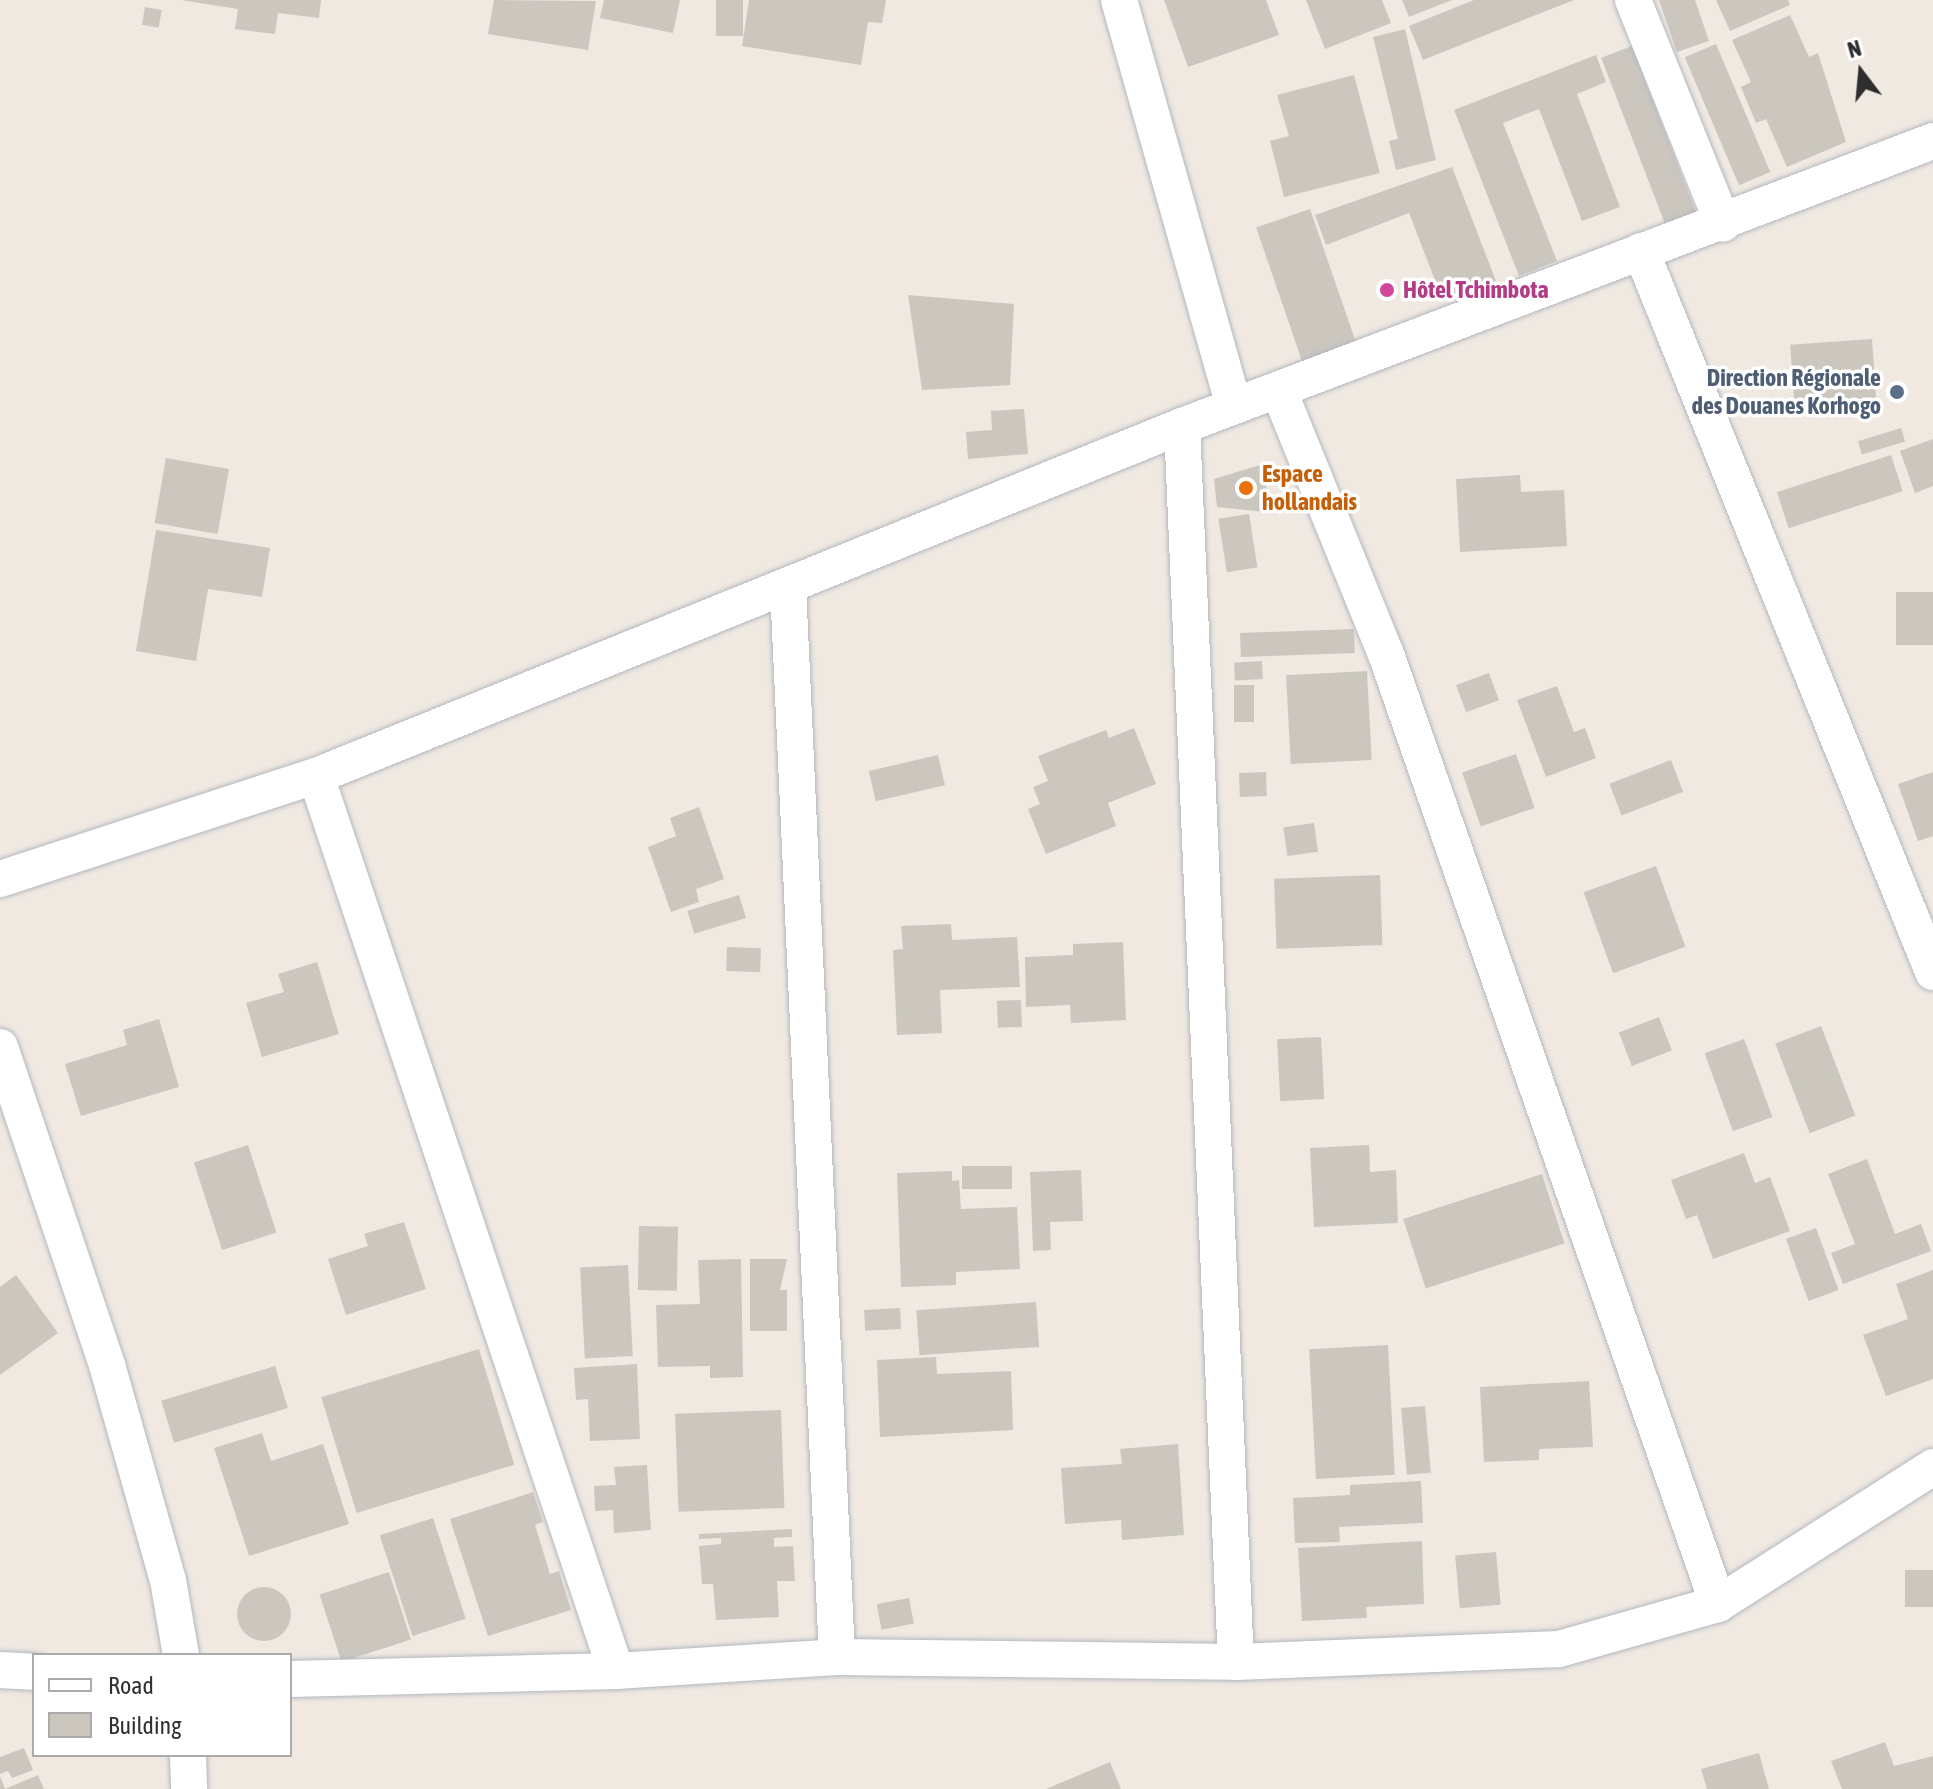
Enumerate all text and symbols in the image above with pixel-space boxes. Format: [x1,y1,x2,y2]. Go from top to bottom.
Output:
north arrow [1821,32,1901,112]
text: N [1845,35,1864,63]
place label: Hôtel Tchimbota [1403,276,1549,304]
marker: Hôtel Tchimbota [1378,281,1396,299]
place label: Direction Régionale des Douanes Korhogo [1692,364,1881,420]
marker: Direction Régionale des Douanes Korhogo [1888,383,1906,401]
place label: Espace hollandais [1262,460,1357,516]
marker: Espace hollandais [1237,479,1255,497]
legend [32,1653,292,1757]
text: Road [108,1672,154,1699]
text: Building [108,1712,181,1739]

